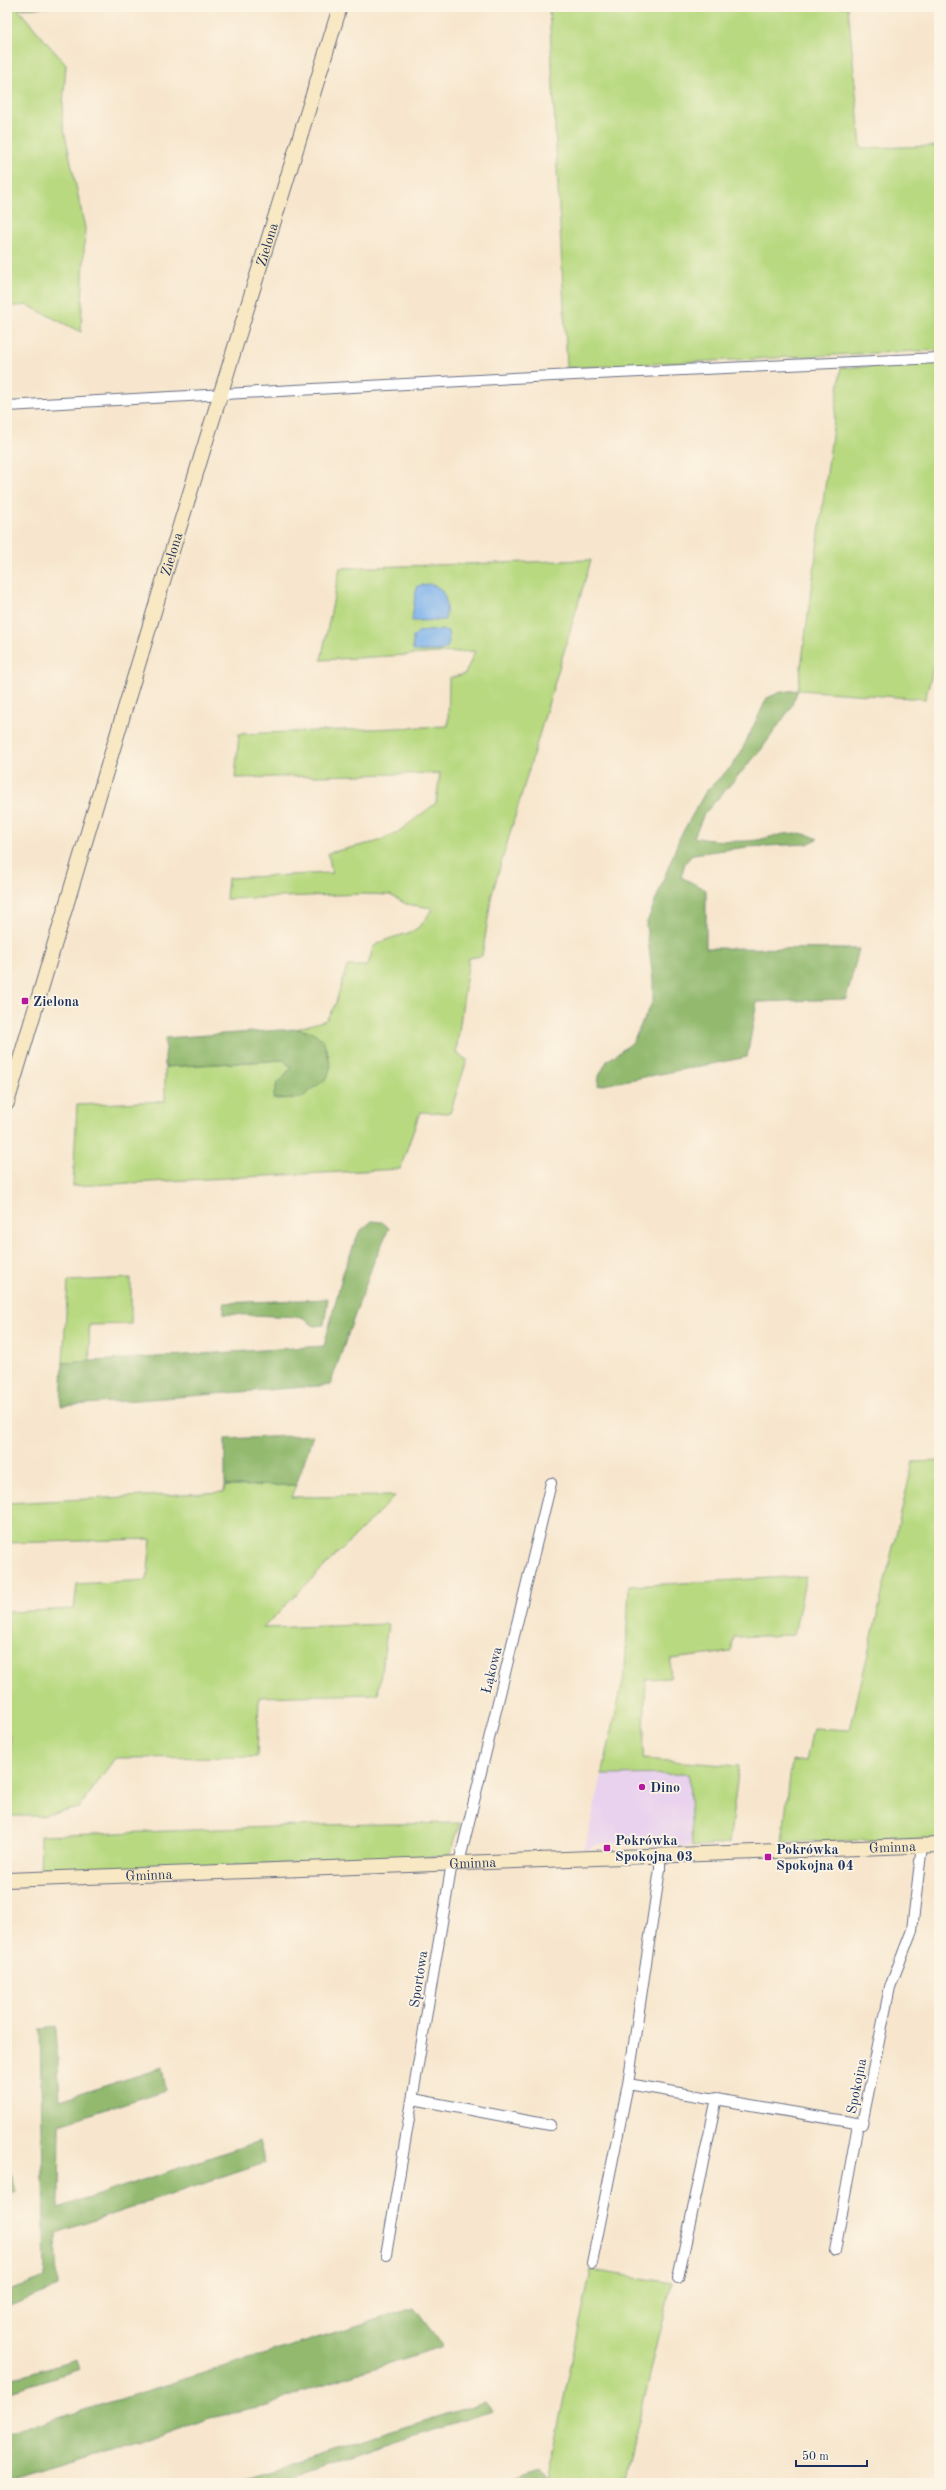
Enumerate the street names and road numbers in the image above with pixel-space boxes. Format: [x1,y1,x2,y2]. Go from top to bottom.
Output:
street label: Zielona [254,221,281,268]
street label: Zielona [159,531,185,578]
street label: Łąkowa [479,1645,505,1695]
street label: Gminna [869,1840,916,1856]
street label: Gminna [449,1856,497,1871]
street label: Gminna [125,1868,173,1884]
street label: Sportowa [408,1950,430,2009]
street label: Spokojna [845,2057,869,2115]

